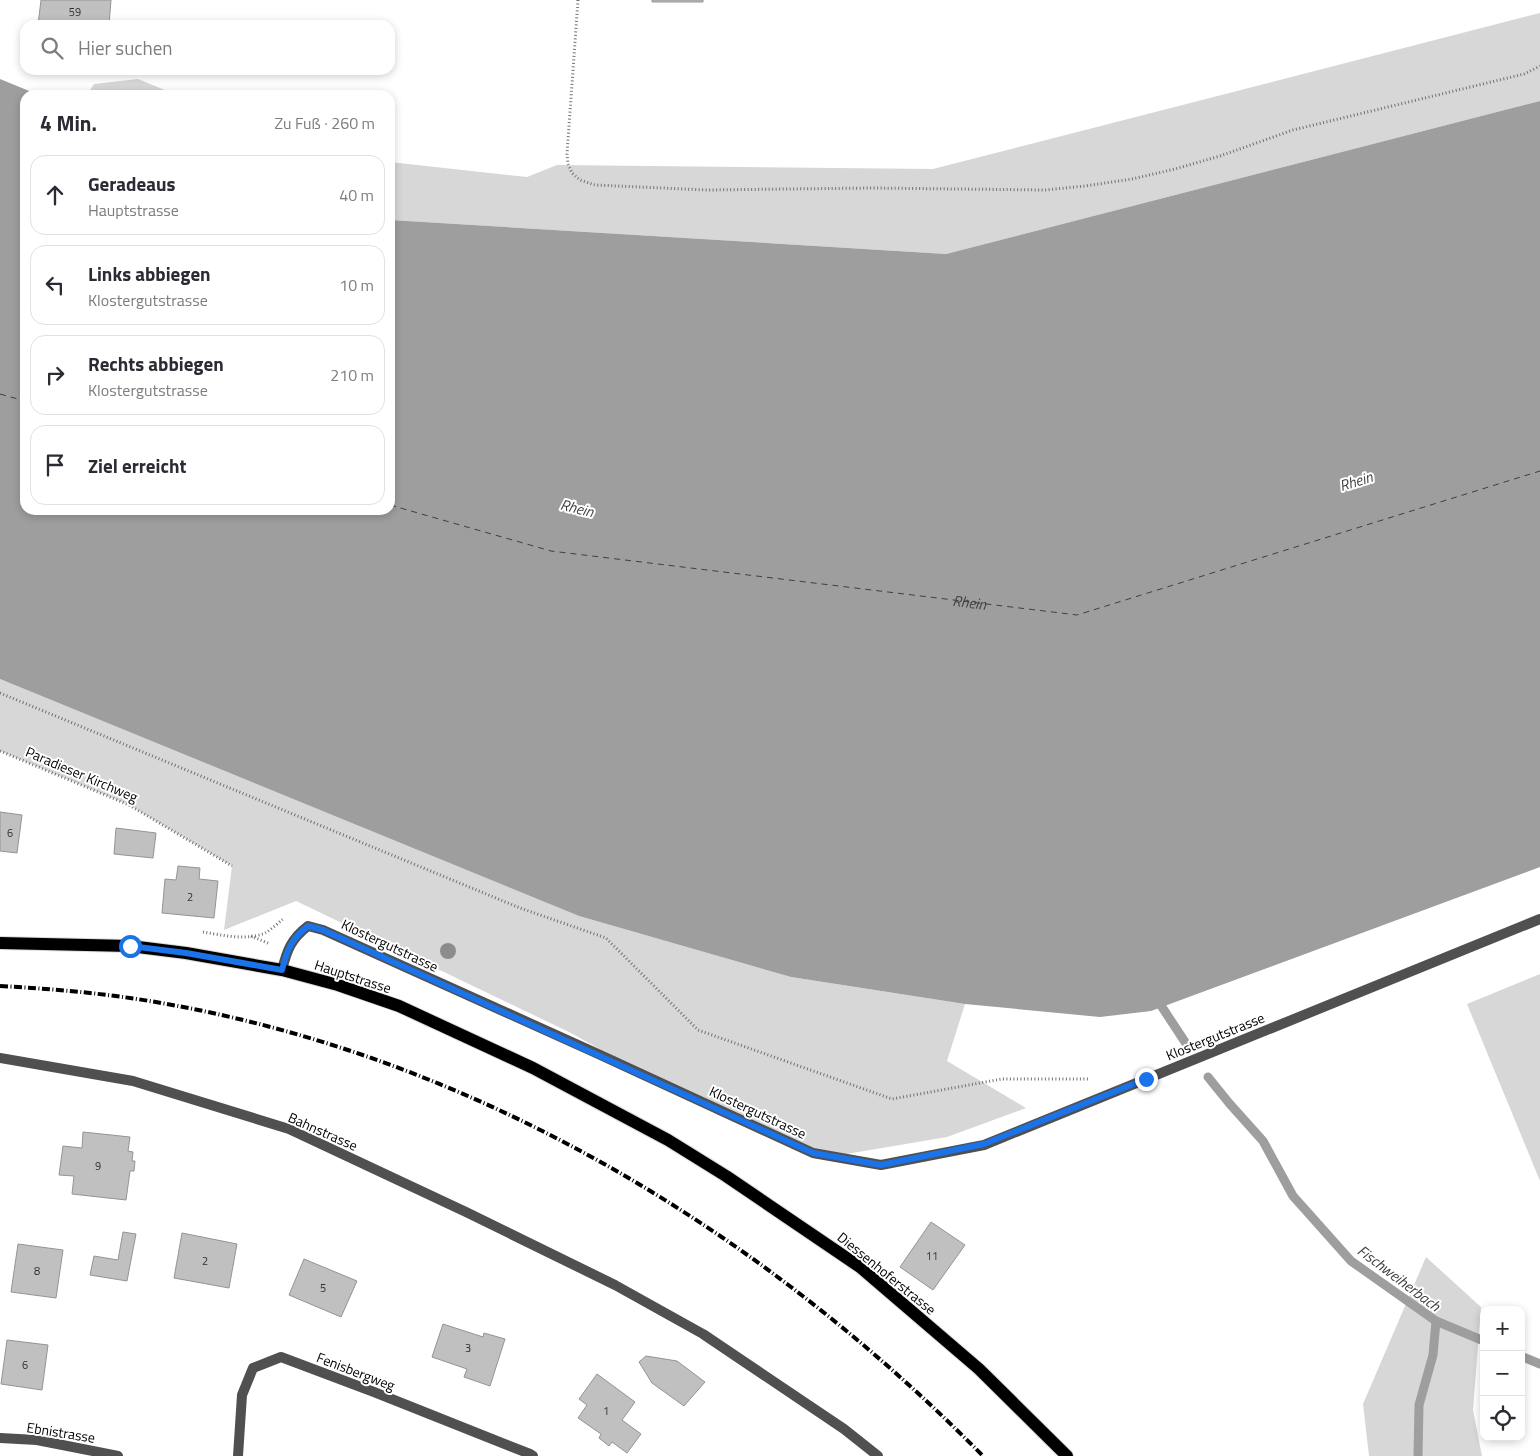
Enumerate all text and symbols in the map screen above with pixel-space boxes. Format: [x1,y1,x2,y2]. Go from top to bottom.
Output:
house number: 59 [69,4,81,20]
search box [20,20,395,75]
text: Hier suchen [78,33,173,62]
icon: search [38,34,66,62]
text: 4 Min. [40,107,97,139]
text: Zu Fuß · 260 m [274,111,375,135]
text: Geradeaus [88,169,175,198]
icon: ahead [41,181,69,209]
text: 40 m [339,183,374,207]
text: Hauptstrasse [88,198,179,222]
text: Links abbiegen [88,259,211,288]
icon: left [41,271,69,299]
text: 10 m [339,273,374,297]
text: Klostergutstrasse [88,288,208,312]
text: Rechts abbiegen [88,349,224,378]
icon: right [41,361,69,389]
text: 210 m [330,363,374,387]
text: Klostergutstrasse [88,378,208,402]
icon: arrive [41,451,69,479]
text: Ziel erreicht [88,451,186,480]
water label: Rhein [1337,465,1376,497]
water label: Rhein [558,493,597,523]
water label: Rhein [951,588,988,615]
street label: Paradieser Kirchweg [23,741,141,807]
house number: 6 [7,825,13,841]
house number: 2 [187,889,193,905]
street label: Klostergutstrasse [338,913,442,977]
route start [119,935,142,958]
street label: Hauptstrasse [312,954,394,998]
street label: Klostergutstrasse [1163,1007,1267,1065]
route end [1135,1068,1158,1091]
street label: Klostergutstrasse [706,1080,810,1144]
street label: Bahnstrasse [285,1106,361,1156]
house number: 9 [95,1158,101,1174]
street label: Diessenhoferstrasse [833,1227,941,1319]
water label: Fischweiherbach [1353,1239,1446,1317]
house number: 11 [926,1248,938,1264]
house number: 2 [202,1253,208,1269]
house number: 8 [34,1263,40,1279]
house number: 5 [320,1280,326,1296]
map controls [1480,1306,1525,1441]
button: + [1480,1306,1525,1351]
house number: 3 [465,1340,471,1356]
street label: Fenisbergweg [314,1346,398,1396]
button: − [1480,1351,1525,1396]
house number: 6 [22,1357,28,1373]
button: locate [1480,1396,1525,1441]
house number: 1 [603,1403,609,1419]
street label: Ebnistrasse [25,1416,97,1448]

